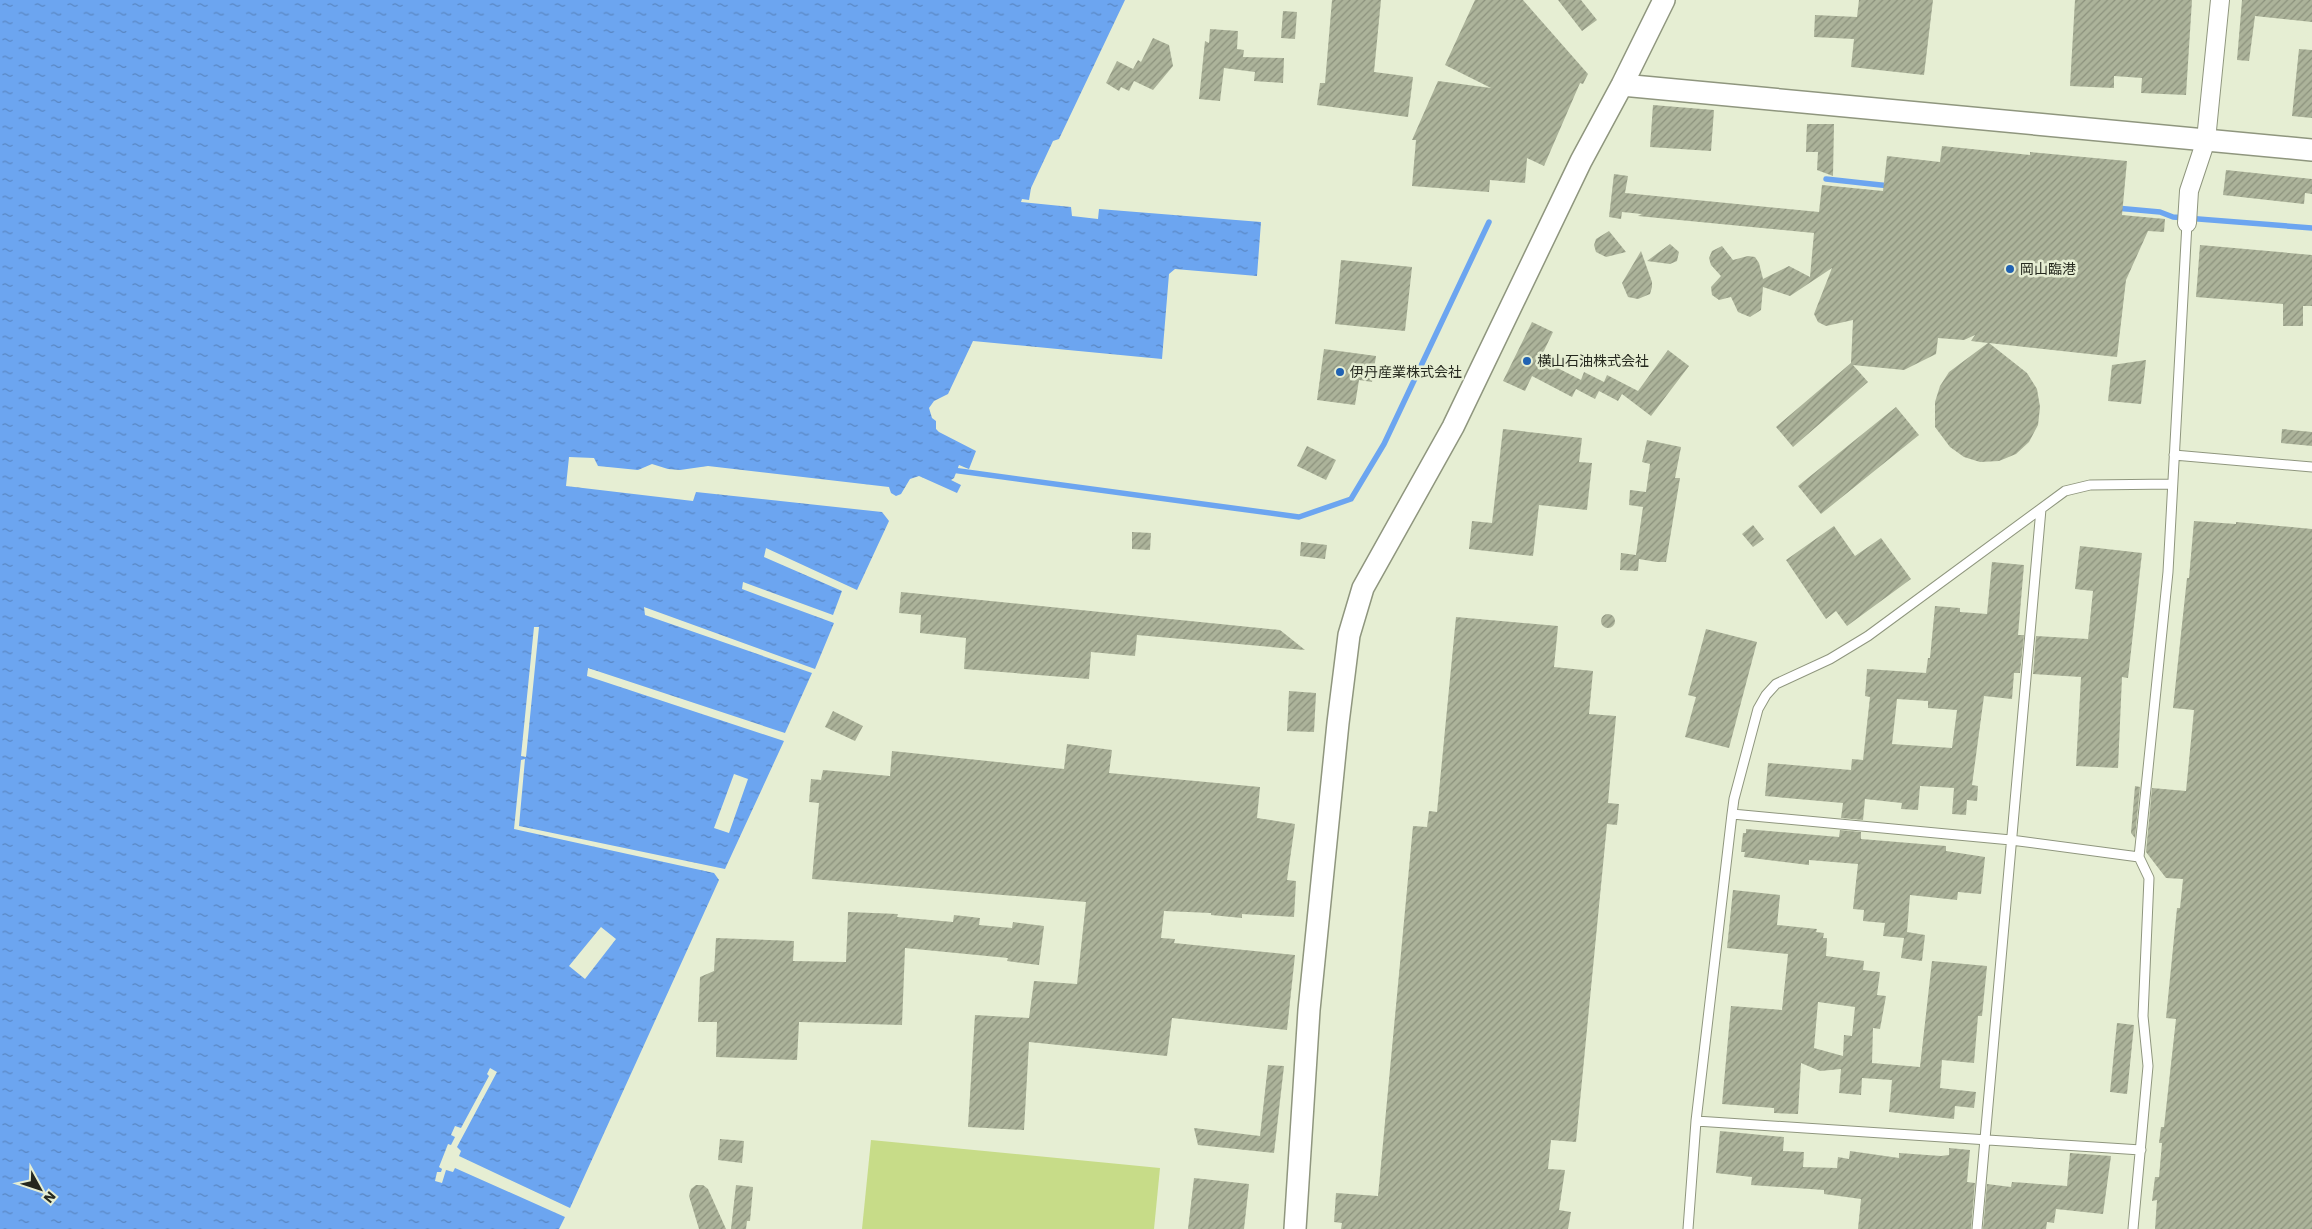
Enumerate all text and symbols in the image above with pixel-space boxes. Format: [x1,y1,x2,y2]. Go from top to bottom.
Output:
place label: 岡山臨港 [2020,261,2076,277]
marker: 岡山臨港 [2004,263,2016,275]
place label: 横山石油株式会社 [1537,353,1649,369]
marker: 横山石油株式会社 [1521,355,1533,367]
place label: 伊丹産業株式会社 [1350,364,1462,380]
marker: 伊丹産業株式会社 [1334,366,1346,378]
north arrow [15,1164,65,1214]
text: N [40,1188,59,1206]

